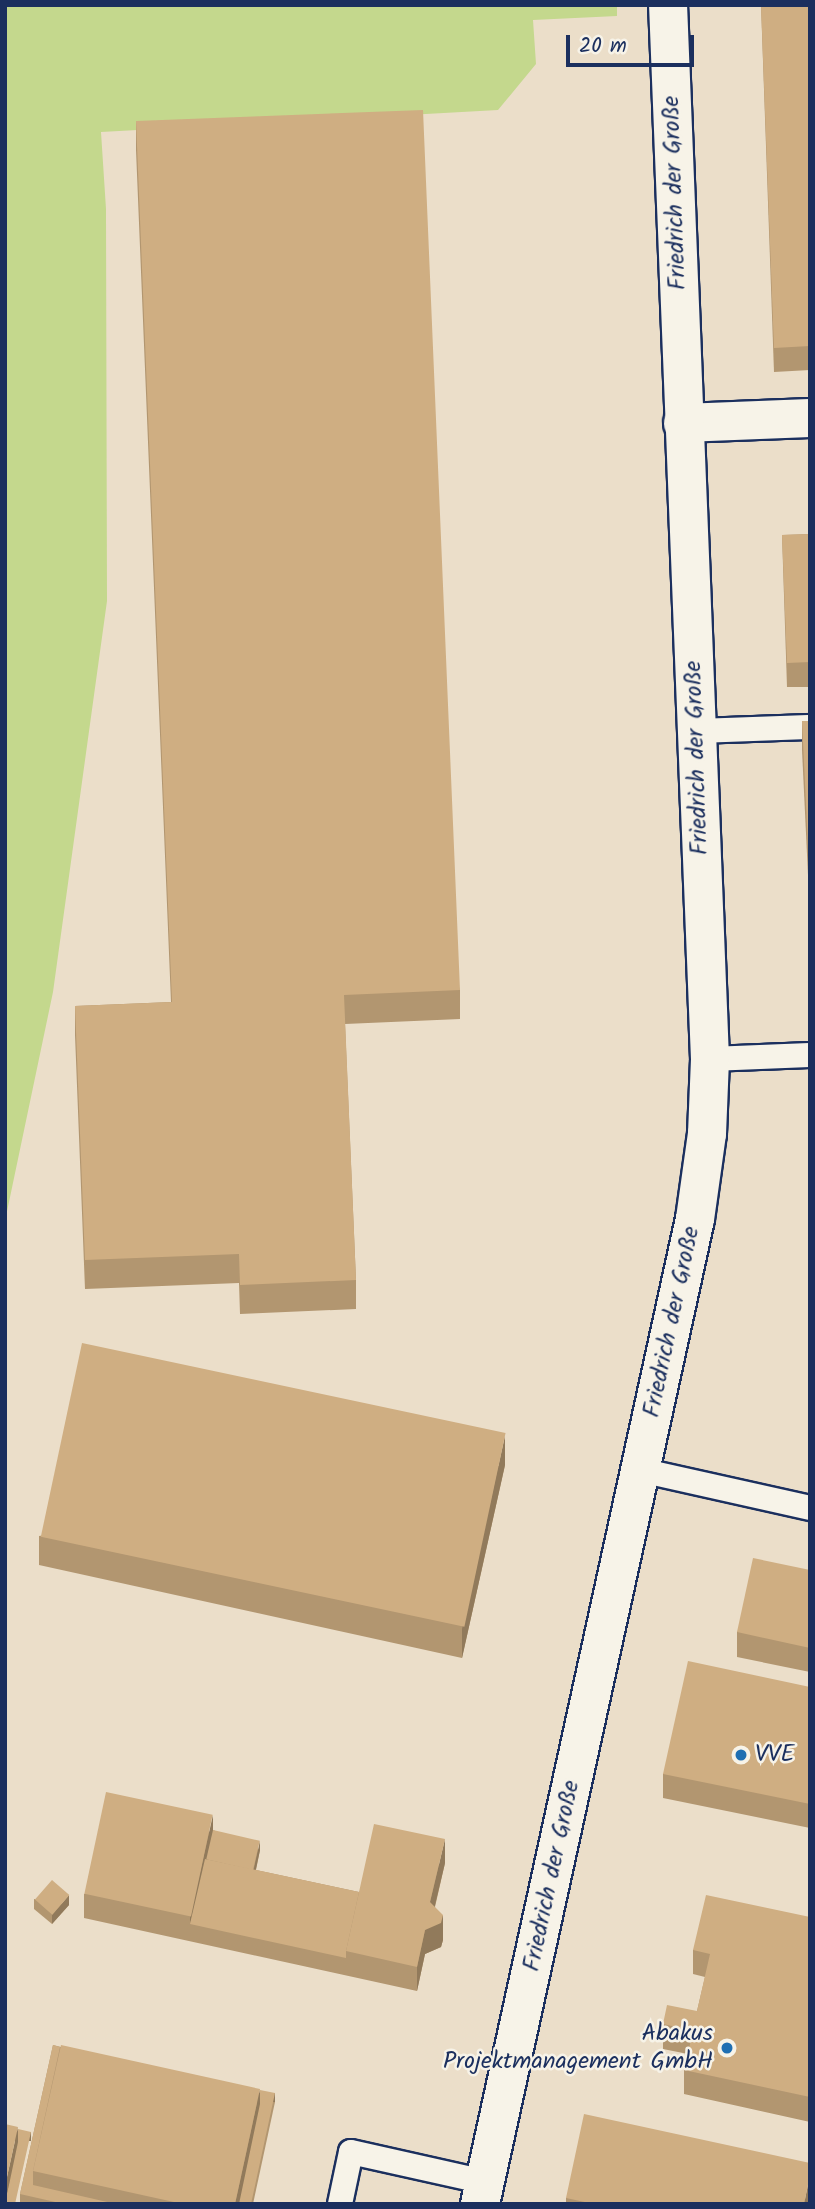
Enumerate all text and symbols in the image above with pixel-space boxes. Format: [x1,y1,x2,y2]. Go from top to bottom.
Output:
scale bar [570,21,698,65]
text: 20 m [579,30,627,63]
street label: Friedrich der Große [657,95,693,291]
street label: Friedrich der Große [679,660,715,856]
street label: Friedrich der Große [638,1224,706,1420]
place label: VVE [755,1741,795,1769]
marker: VVE [733,1747,749,1763]
street label: Friedrich der Große [518,1778,586,1974]
place label: Abakus Projektmanagement GmbH [443,2020,713,2076]
marker: Abakus Projektmanagement GmbH [719,2040,735,2056]

